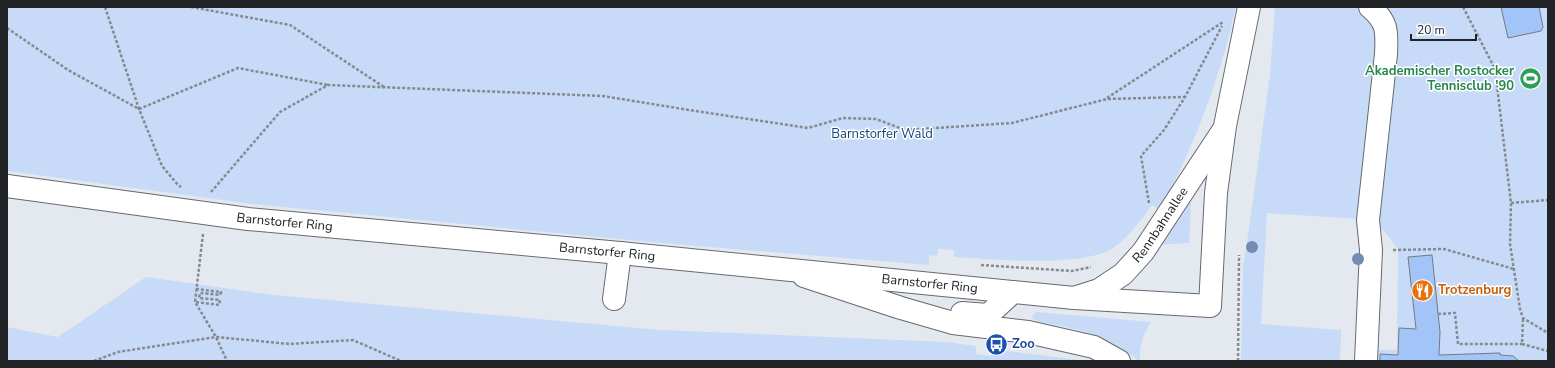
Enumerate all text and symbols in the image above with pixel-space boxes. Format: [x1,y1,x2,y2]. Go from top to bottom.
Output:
scale bar [1411,16,1476,42]
text: 20 m [1417,22,1445,38]
place label: Akademischer Rostocker Tennisclub '90 [1365,62,1515,95]
sports icon: Akademischer Rostocker Tennisclub '90 [1517,65,1543,91]
park label: Barnstorfer Wald [831,125,933,143]
street label: Rennbahnallee [1128,183,1192,267]
street label: Barnstorfer Ring [235,209,333,236]
street label: Barnstorfer Ring [558,238,656,265]
street label: Barnstorfer Ring [881,270,979,297]
restaurant icon: Trotzenburg [1410,277,1436,303]
place label: Trotzenburg [1438,281,1511,299]
bus stop icon: Zoo [983,331,1009,357]
place label: Zoo [1012,335,1035,353]

